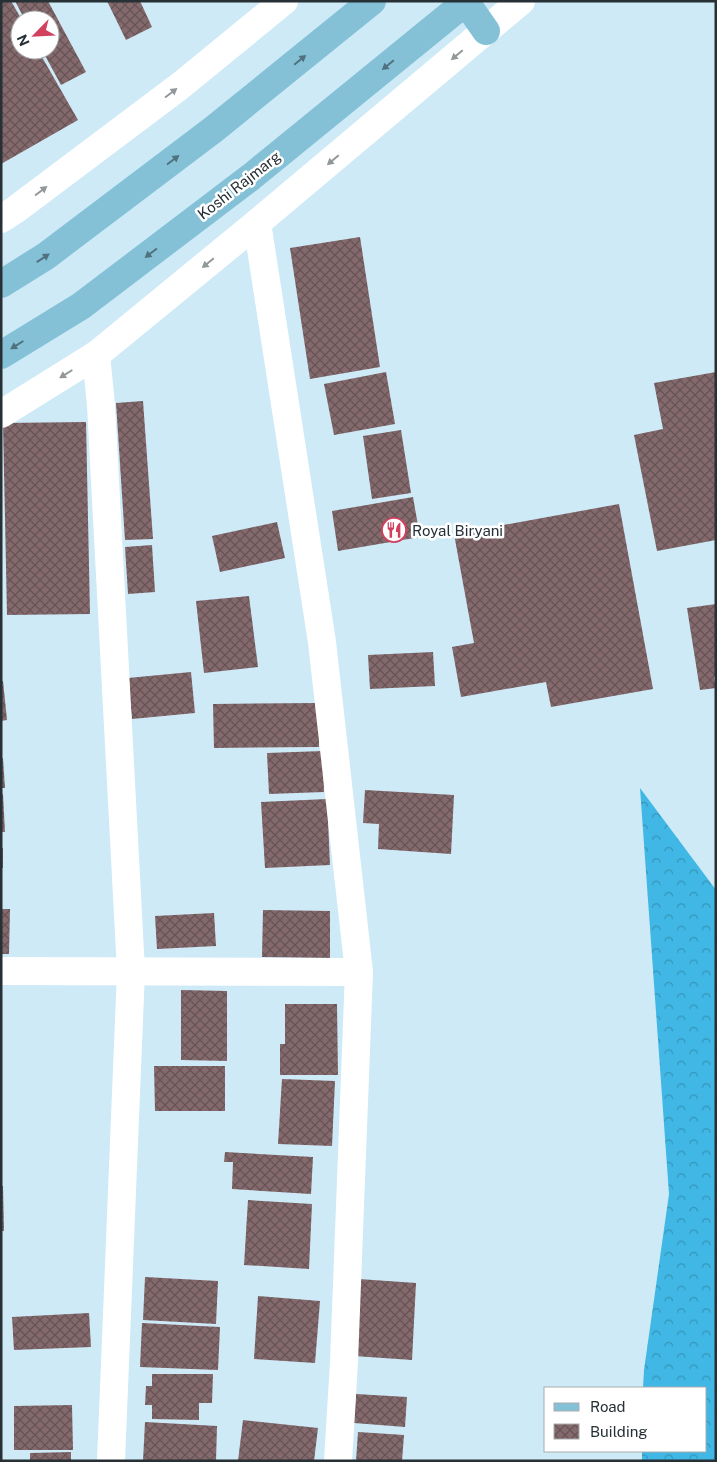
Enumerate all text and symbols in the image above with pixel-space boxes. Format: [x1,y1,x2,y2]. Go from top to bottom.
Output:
north arrow [10,10,60,60]
text: N [14,32,33,49]
one-way arrow [451,50,464,61]
one-way arrow [293,54,306,65]
one-way arrow [382,60,395,71]
one-way arrow [164,88,178,98]
street label: Koshi Rajmarg [194,147,284,223]
one-way arrow [326,154,339,165]
one-way arrow [166,155,179,166]
one-way arrow [34,185,47,196]
one-way arrow [145,247,158,258]
one-way arrow [36,253,49,263]
one-way arrow [202,258,215,269]
one-way arrow [11,340,24,350]
one-way arrow [59,369,72,378]
restaurant icon: Royal Biryani [381,517,407,543]
place label: Royal Biryani [412,522,503,539]
legend [544,1387,707,1452]
text: Road [590,1398,626,1415]
text: Building [590,1423,648,1440]

